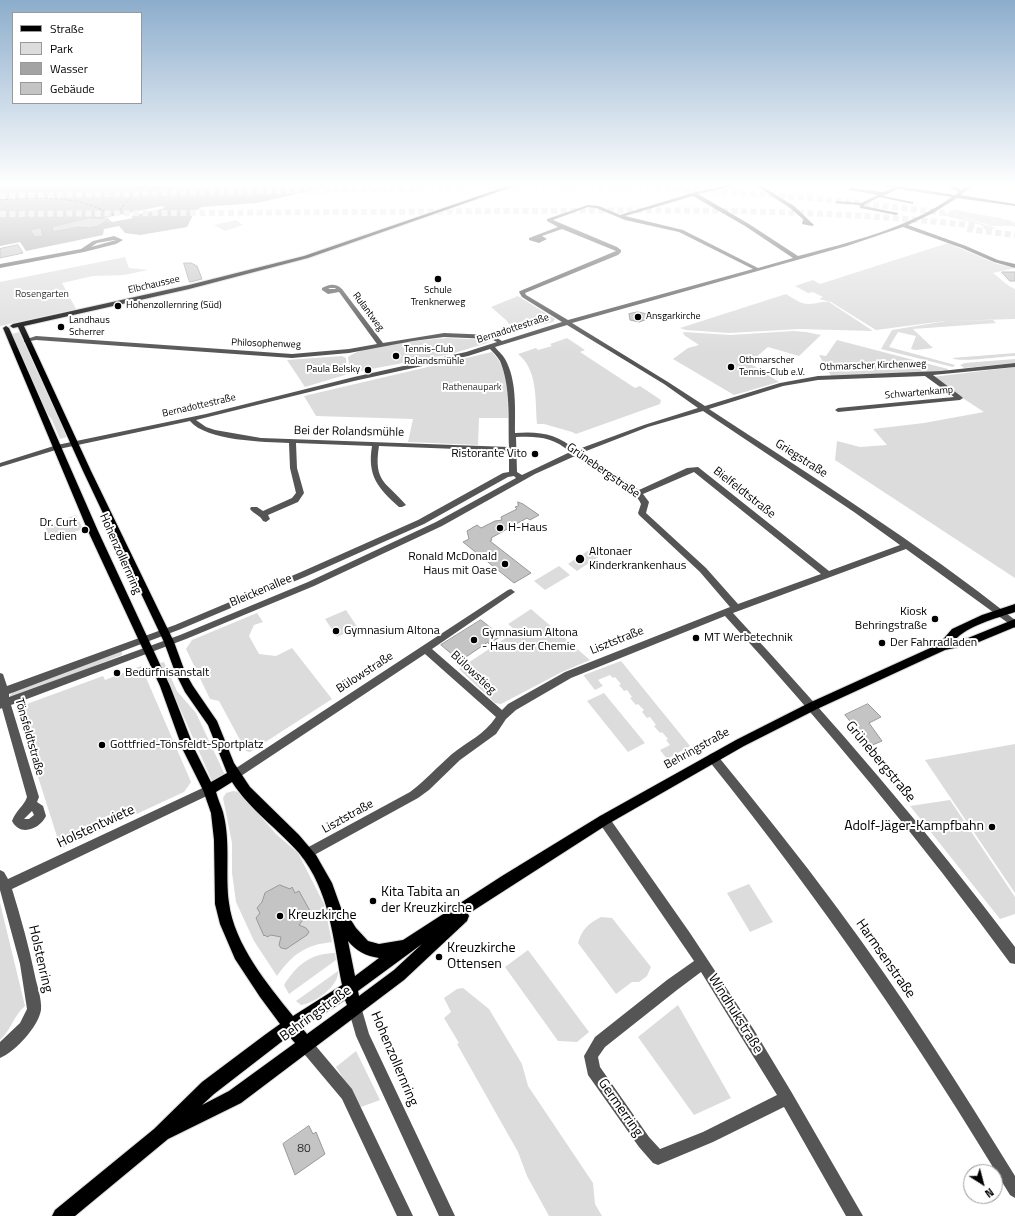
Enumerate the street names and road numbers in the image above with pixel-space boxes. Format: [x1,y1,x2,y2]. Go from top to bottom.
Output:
street label: Elbchaussee [127,273,181,297]
street label: Rulantweg [350,290,386,334]
street label: Bernadottestraße [475,312,551,346]
street label: Philosophenweg [231,337,301,351]
street label: Othmarscher Kirchenweg [820,358,926,374]
street label: Schwartenkamp [884,384,954,402]
street label: Bernadottestraße [161,392,237,420]
street label: Bei der Rolandsmühle [294,424,404,440]
street label: Griegstraße [772,437,830,481]
street label: Grünebergstraße [564,440,642,502]
street label: Bielfeldtstraße [710,464,778,522]
street label: Hohenzollernring [96,511,144,597]
street label: Bleickenallee [228,572,294,610]
street label: Lisztstraße [588,624,646,658]
street label: Bülowstieg [447,648,499,698]
street label: Bülowstraße [334,649,396,697]
street label: Tönsfeldtstraße [11,697,47,777]
street label: Grünebergstraße [841,718,919,806]
street label: Behringstraße [662,725,732,773]
street label: Lisztstraße [320,797,376,837]
street label: Holstentwiete [55,802,137,852]
street label: Harmsenstraße [852,916,918,1002]
street label: Holstenring [24,924,56,994]
street label: Windhukstraße [704,971,766,1057]
street label: Behringstraße [277,982,355,1046]
street label: Hohenzollernring [367,1009,421,1109]
street label: Germerring [594,1076,646,1140]

